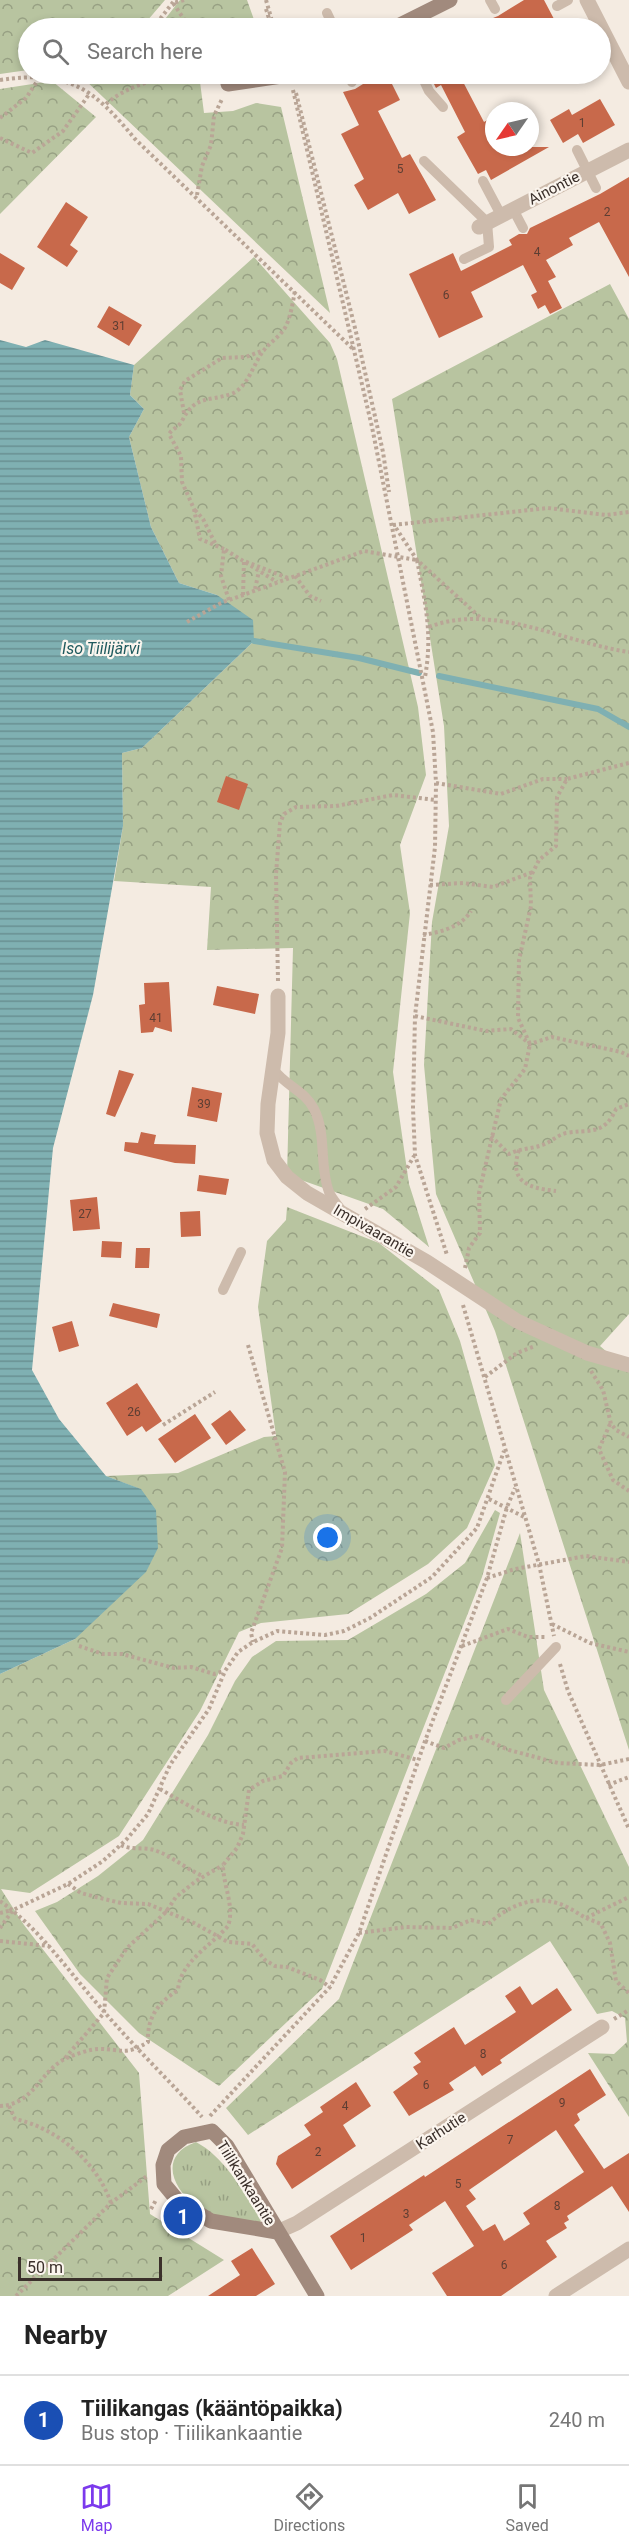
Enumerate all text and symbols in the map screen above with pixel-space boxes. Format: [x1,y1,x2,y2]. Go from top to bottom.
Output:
search box [18,18,611,84]
icon: search [39,35,72,68]
text: Search here [87,39,203,64]
north arrow [485,102,539,156]
house number: 1 [579,116,585,130]
house number: 5 [397,162,404,176]
street label: Ainontie [525,167,583,209]
house number: 2 [604,205,611,219]
house number: 4 [534,245,541,259]
house number: 6 [443,288,450,302]
house number: 31 [112,319,126,333]
water label: Iso Tiilijärvi [62,639,140,658]
house number: 41 [149,1011,163,1025]
house number: 39 [197,1097,211,1111]
street label: Impivaarantie [330,1201,418,1261]
house number: 27 [78,1207,92,1221]
house number: 26 [127,1405,141,1419]
your location [313,1523,342,1552]
house number: 8 [480,2047,487,2061]
house number: 6 [423,2078,430,2092]
house number: 9 [559,2096,565,2110]
house number: 4 [342,2099,349,2113]
street label: Karhutie [413,2108,469,2154]
house number: 7 [507,2133,514,2147]
street label: Tiilikankaantie [213,2137,279,2229]
house number: 2 [315,2145,322,2159]
house number: 5 [455,2177,462,2191]
pin: 1 [164,2194,202,2238]
house number: 8 [554,2199,561,2213]
house number: 3 [403,2207,409,2221]
house number: 1 [360,2231,366,2245]
scale bar [18,2254,162,2282]
text: 50 m [27,2258,63,2277]
house number: 6 [501,2258,508,2272]
text: Nearby [24,2320,107,2350]
text: Tiilikangas (kääntöpaikka) [81,2396,343,2421]
text: 1 [38,2408,49,2432]
text: 240 m [549,2408,605,2432]
text: Bus stop · Tiilikankaantie [81,2421,302,2445]
tab: Map [80,2480,113,2535]
tab: Directions [273,2480,345,2535]
tab: Saved [506,2480,549,2535]

